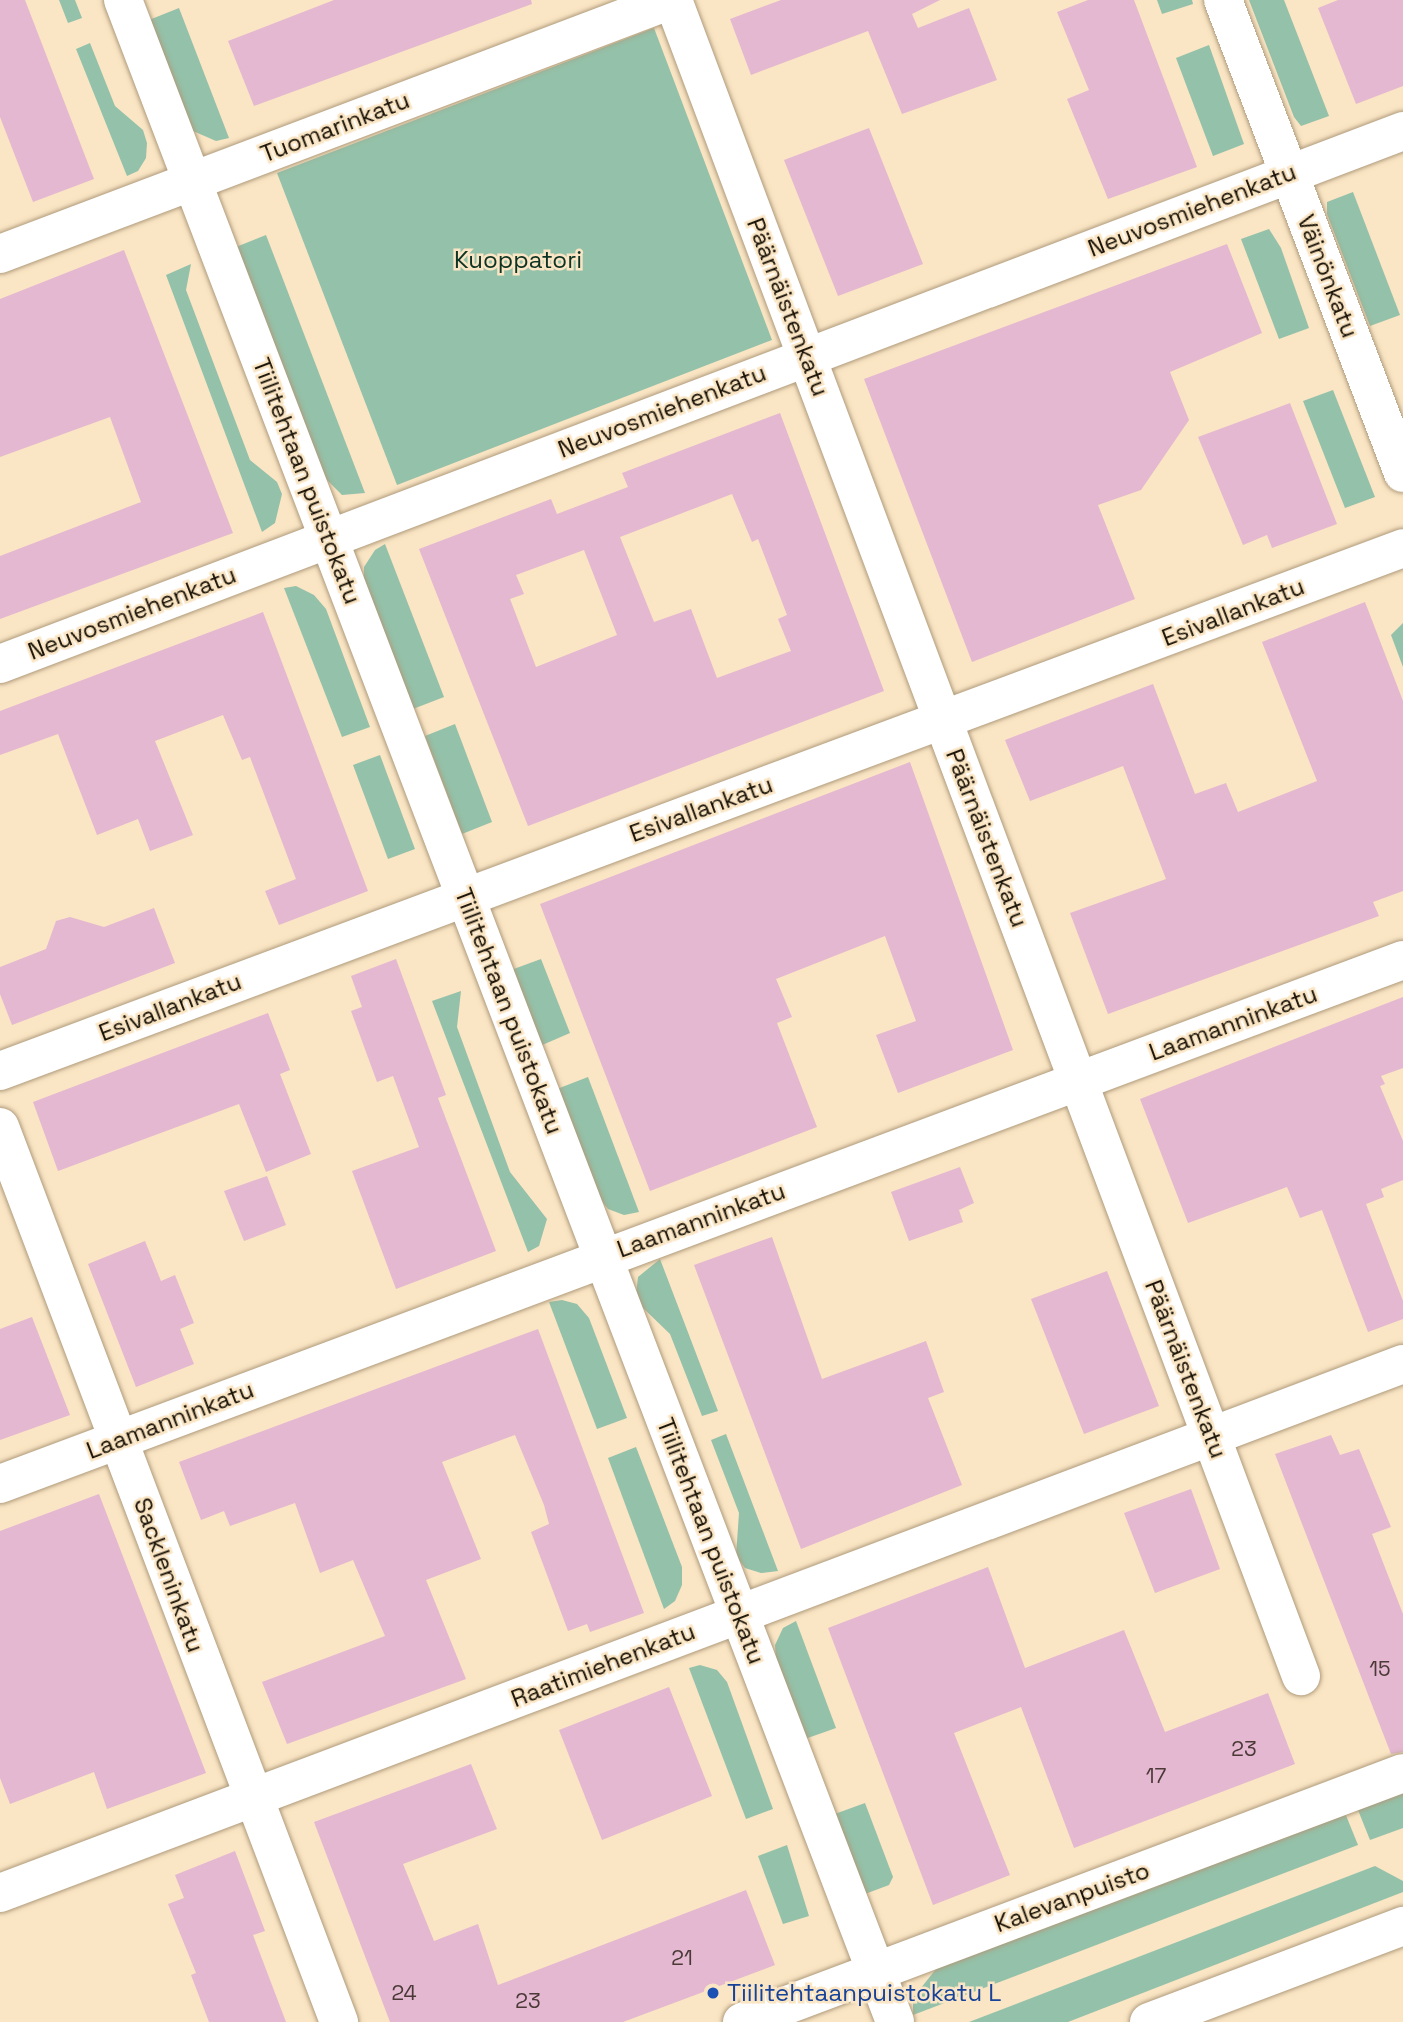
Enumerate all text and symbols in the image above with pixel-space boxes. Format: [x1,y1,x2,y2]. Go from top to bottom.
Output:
street label: Tuomarinkatu [256,85,414,169]
street label: Neuvosmiehenkatu [1084,157,1300,263]
street label: Väinönkatu [1291,210,1365,342]
street label: Päärnäistenkatu [741,214,835,400]
park label: Kuoppatori [454,246,582,274]
street label: Tiilitehtaan puistokatu [247,354,367,608]
street label: Neuvosmiehenkatu [554,358,770,464]
street label: Neuvosmiehenkatu [24,560,240,666]
street label: Esivallankatu [1158,572,1308,652]
street label: Päärnäistenkatu [940,745,1034,931]
street label: Esivallankatu [626,770,776,848]
street label: Tiilitehtaan puistokatu [449,884,569,1138]
street label: Esivallankatu [95,967,245,1047]
street label: Laamanninkatu [1145,979,1321,1067]
street label: Laamanninkatu [613,1176,789,1264]
street label: Päärnäistenkatu [1139,1276,1233,1462]
street label: Laamanninkatu [82,1375,258,1465]
street label: Tiilitehtaan puistokatu [651,1414,771,1668]
street label: Sackleninkatu [128,1494,210,1656]
street label: Raatimiehenkatu [507,1617,699,1713]
house number: 15 [1369,1656,1391,1682]
house number: 23 [1231,1736,1257,1762]
house number: 17 [1146,1763,1166,1789]
street label: Kalevanpuisto [991,1856,1153,1938]
house number: 21 [671,1945,693,1971]
place label: Tiilitehtaanpuistokatu L [727,1979,1001,2007]
house number: 24 [391,1980,417,2006]
marker: Tiilitehtaanpuistokatu L [705,1985,721,2001]
house number: 23 [515,1988,541,2014]

